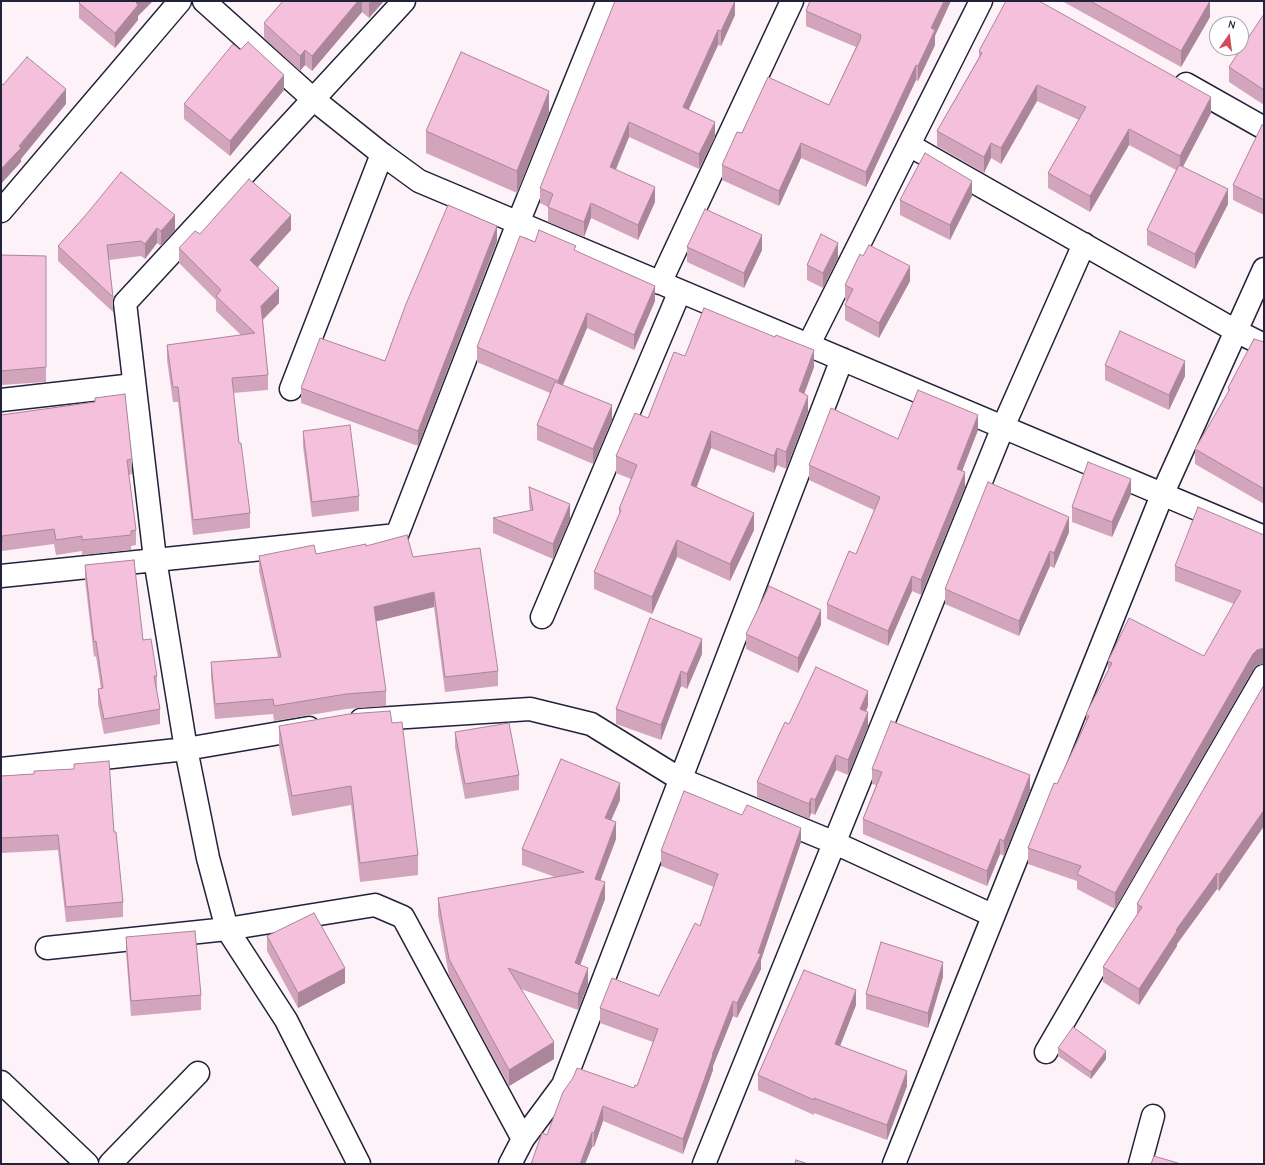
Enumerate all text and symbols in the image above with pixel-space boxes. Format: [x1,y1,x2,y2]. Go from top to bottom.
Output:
north arrow [1209,16,1249,56]
text: N [1227,18,1237,32]

